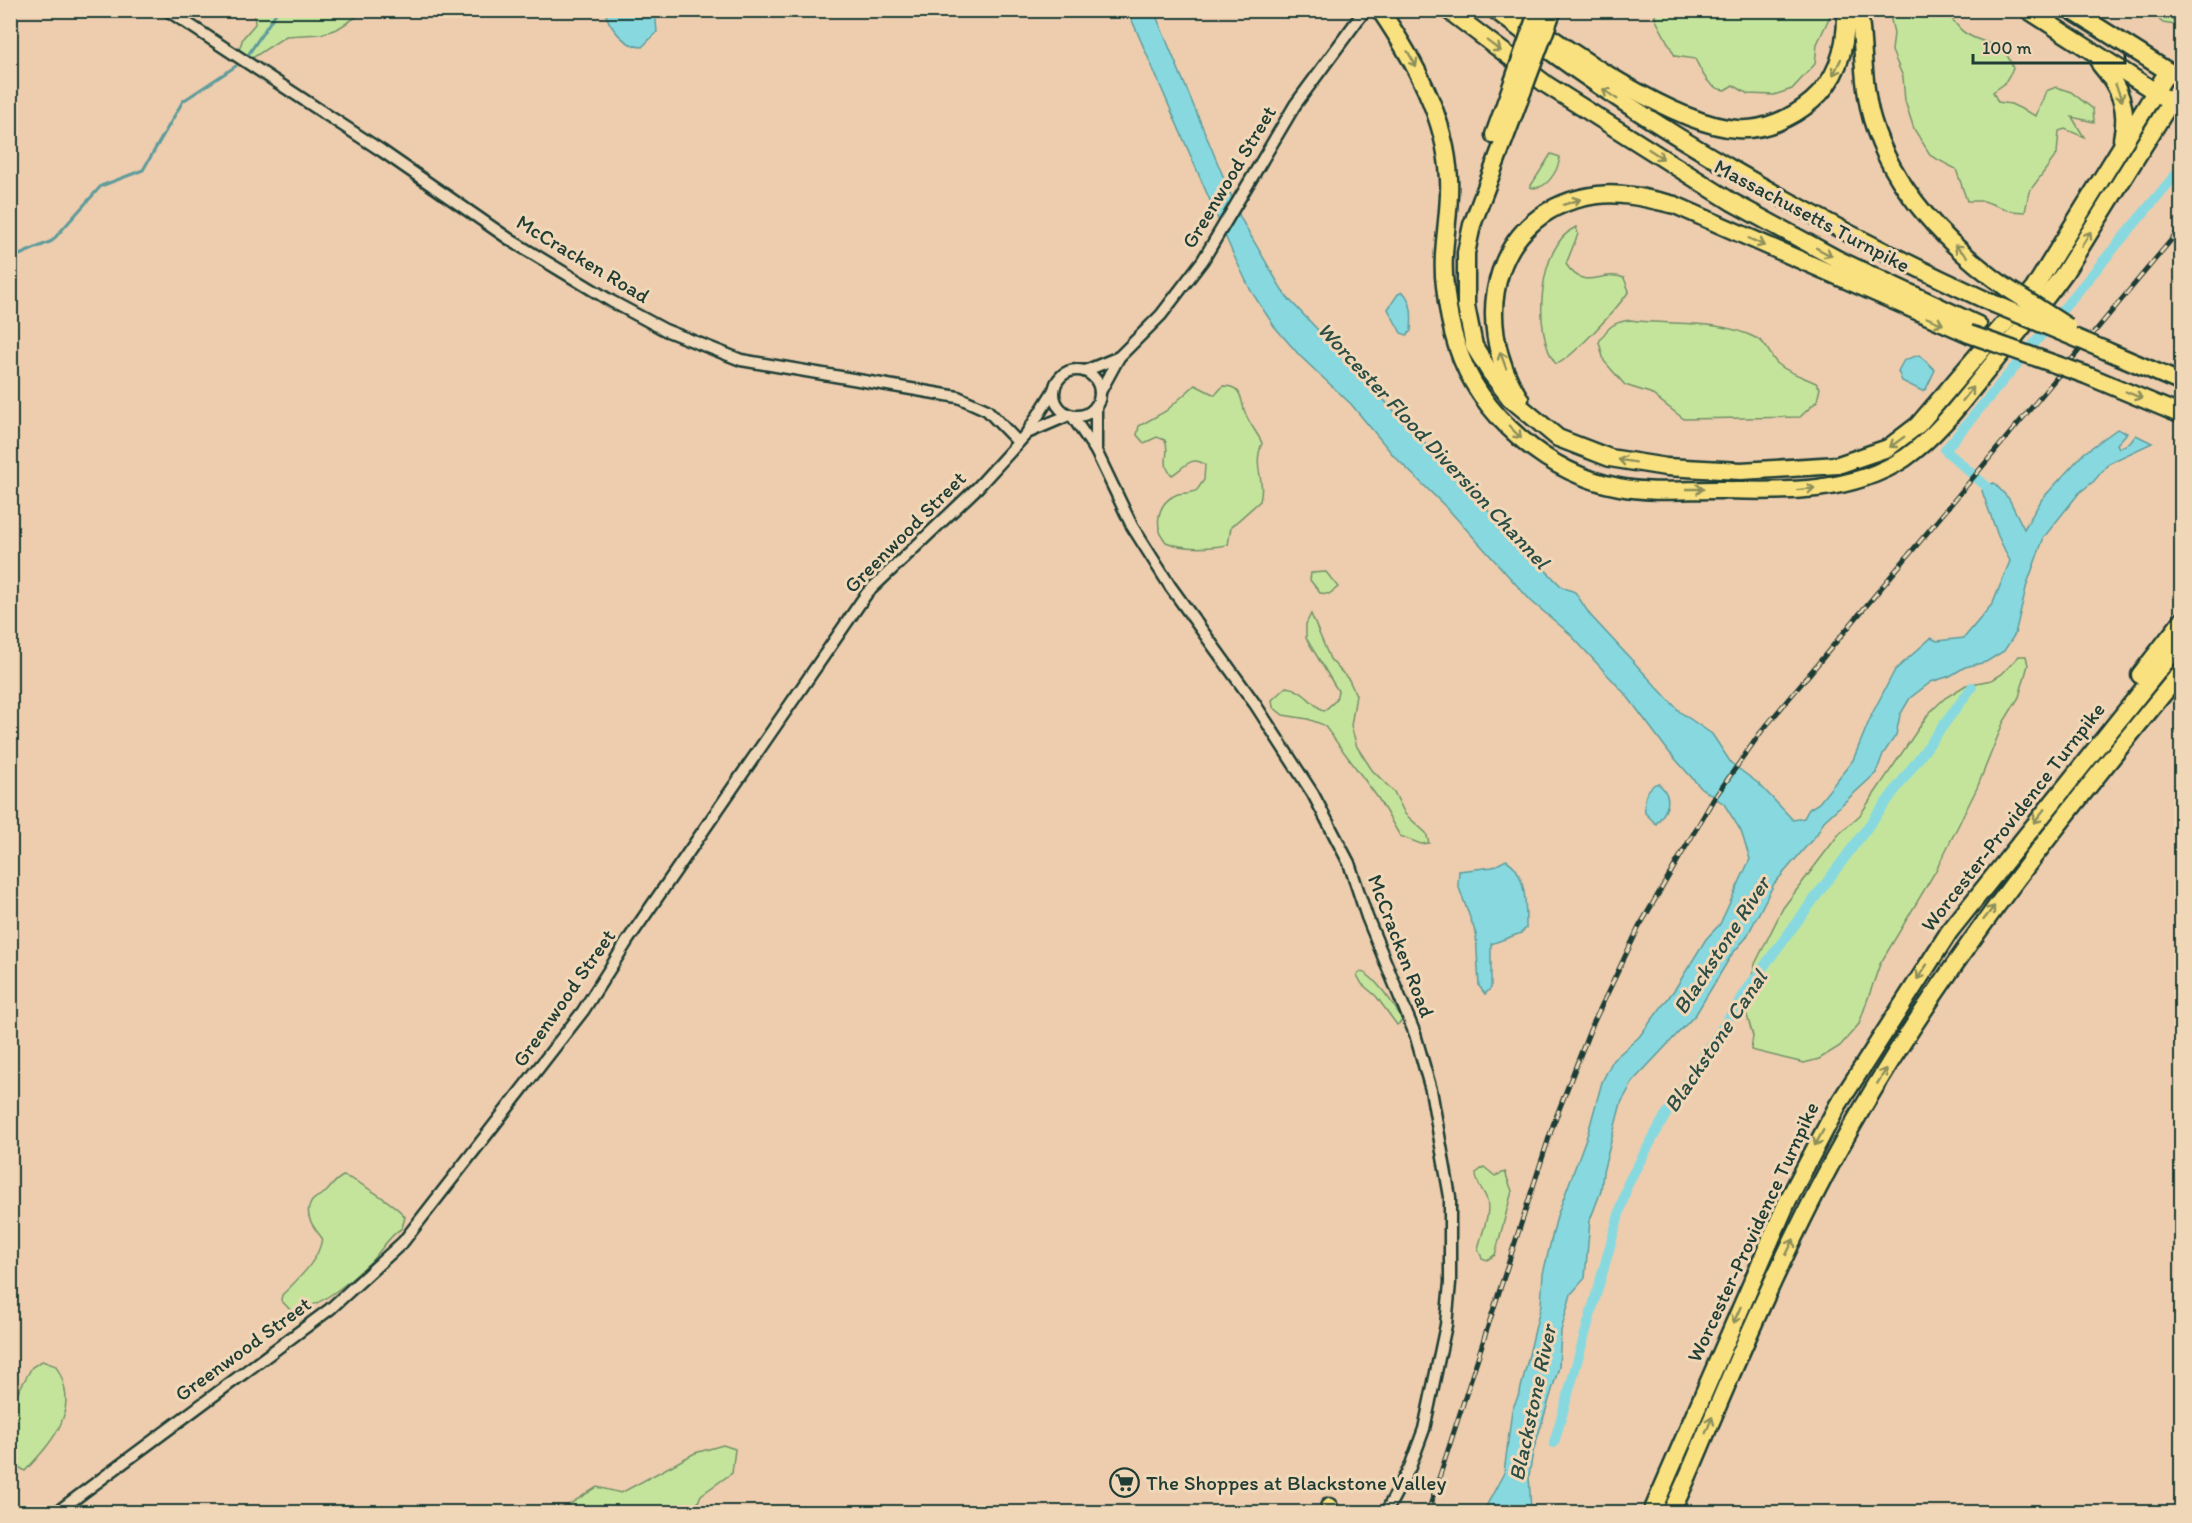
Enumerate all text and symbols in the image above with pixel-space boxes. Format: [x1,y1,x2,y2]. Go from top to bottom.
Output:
scale bar [1973,27,2124,65]
text: 100 m [1982,37,2032,59]
one-way arrow [1485,40,1501,53]
one-way arrow [1406,50,1418,67]
one-way arrow [1830,58,1842,76]
one-way arrow [2114,83,2125,101]
one-way arrow [1602,88,1618,100]
street label: Greenwood Street [1176,101,1281,253]
one-way arrow [1647,148,1664,160]
street label: Massachusetts Turnpike [1710,153,1914,278]
one-way arrow [1562,196,1581,207]
street label: McCracken Road [512,209,655,308]
one-way arrow [2080,231,2092,248]
one-way arrow [1747,236,1765,248]
one-way arrow [1954,244,1969,258]
one-way arrow [1815,247,1833,259]
water label: Worcester Flood Diversion Channel [1312,316,1557,576]
one-way arrow [1925,316,1944,327]
one-way arrow [1497,351,1508,370]
one-way arrow [1962,386,1975,402]
one-way arrow [2124,390,2142,401]
one-way arrow [1508,425,1522,440]
one-way arrow [1889,436,1905,448]
one-way arrow [1618,455,1637,466]
street label: Greenwood Street [839,465,971,598]
one-way arrow [1684,483,1704,495]
one-way arrow [1796,483,1815,494]
street label: Worcester-Providence Turnpike [1915,697,2110,936]
one-way arrow [2032,808,2045,824]
water label: Blackstone River [1667,869,1777,1019]
street label: McCracken Road [1363,871,1440,1021]
one-way arrow [1983,905,1996,921]
street label: Greenwood Street [507,924,620,1071]
one-way arrow [1915,963,1927,980]
water label: Blackstone Canal [1658,964,1774,1117]
one-way arrow [1875,1067,1888,1084]
street label: Worcester-Providence Turnpike [1681,1098,1824,1366]
one-way arrow [1813,1129,1825,1146]
one-way arrow [1785,1239,1797,1257]
street label: Greenwood Street [170,1291,316,1406]
one-way arrow [1731,1305,1742,1324]
water label: Blackstone River [1503,1320,1563,1483]
one-way arrow [1704,1416,1715,1435]
supermarket icon: The Shoppes at Blackstone Valley [1109,1467,1141,1499]
place label: The Shoppes at Blackstone Valley [1146,1470,1446,1495]

